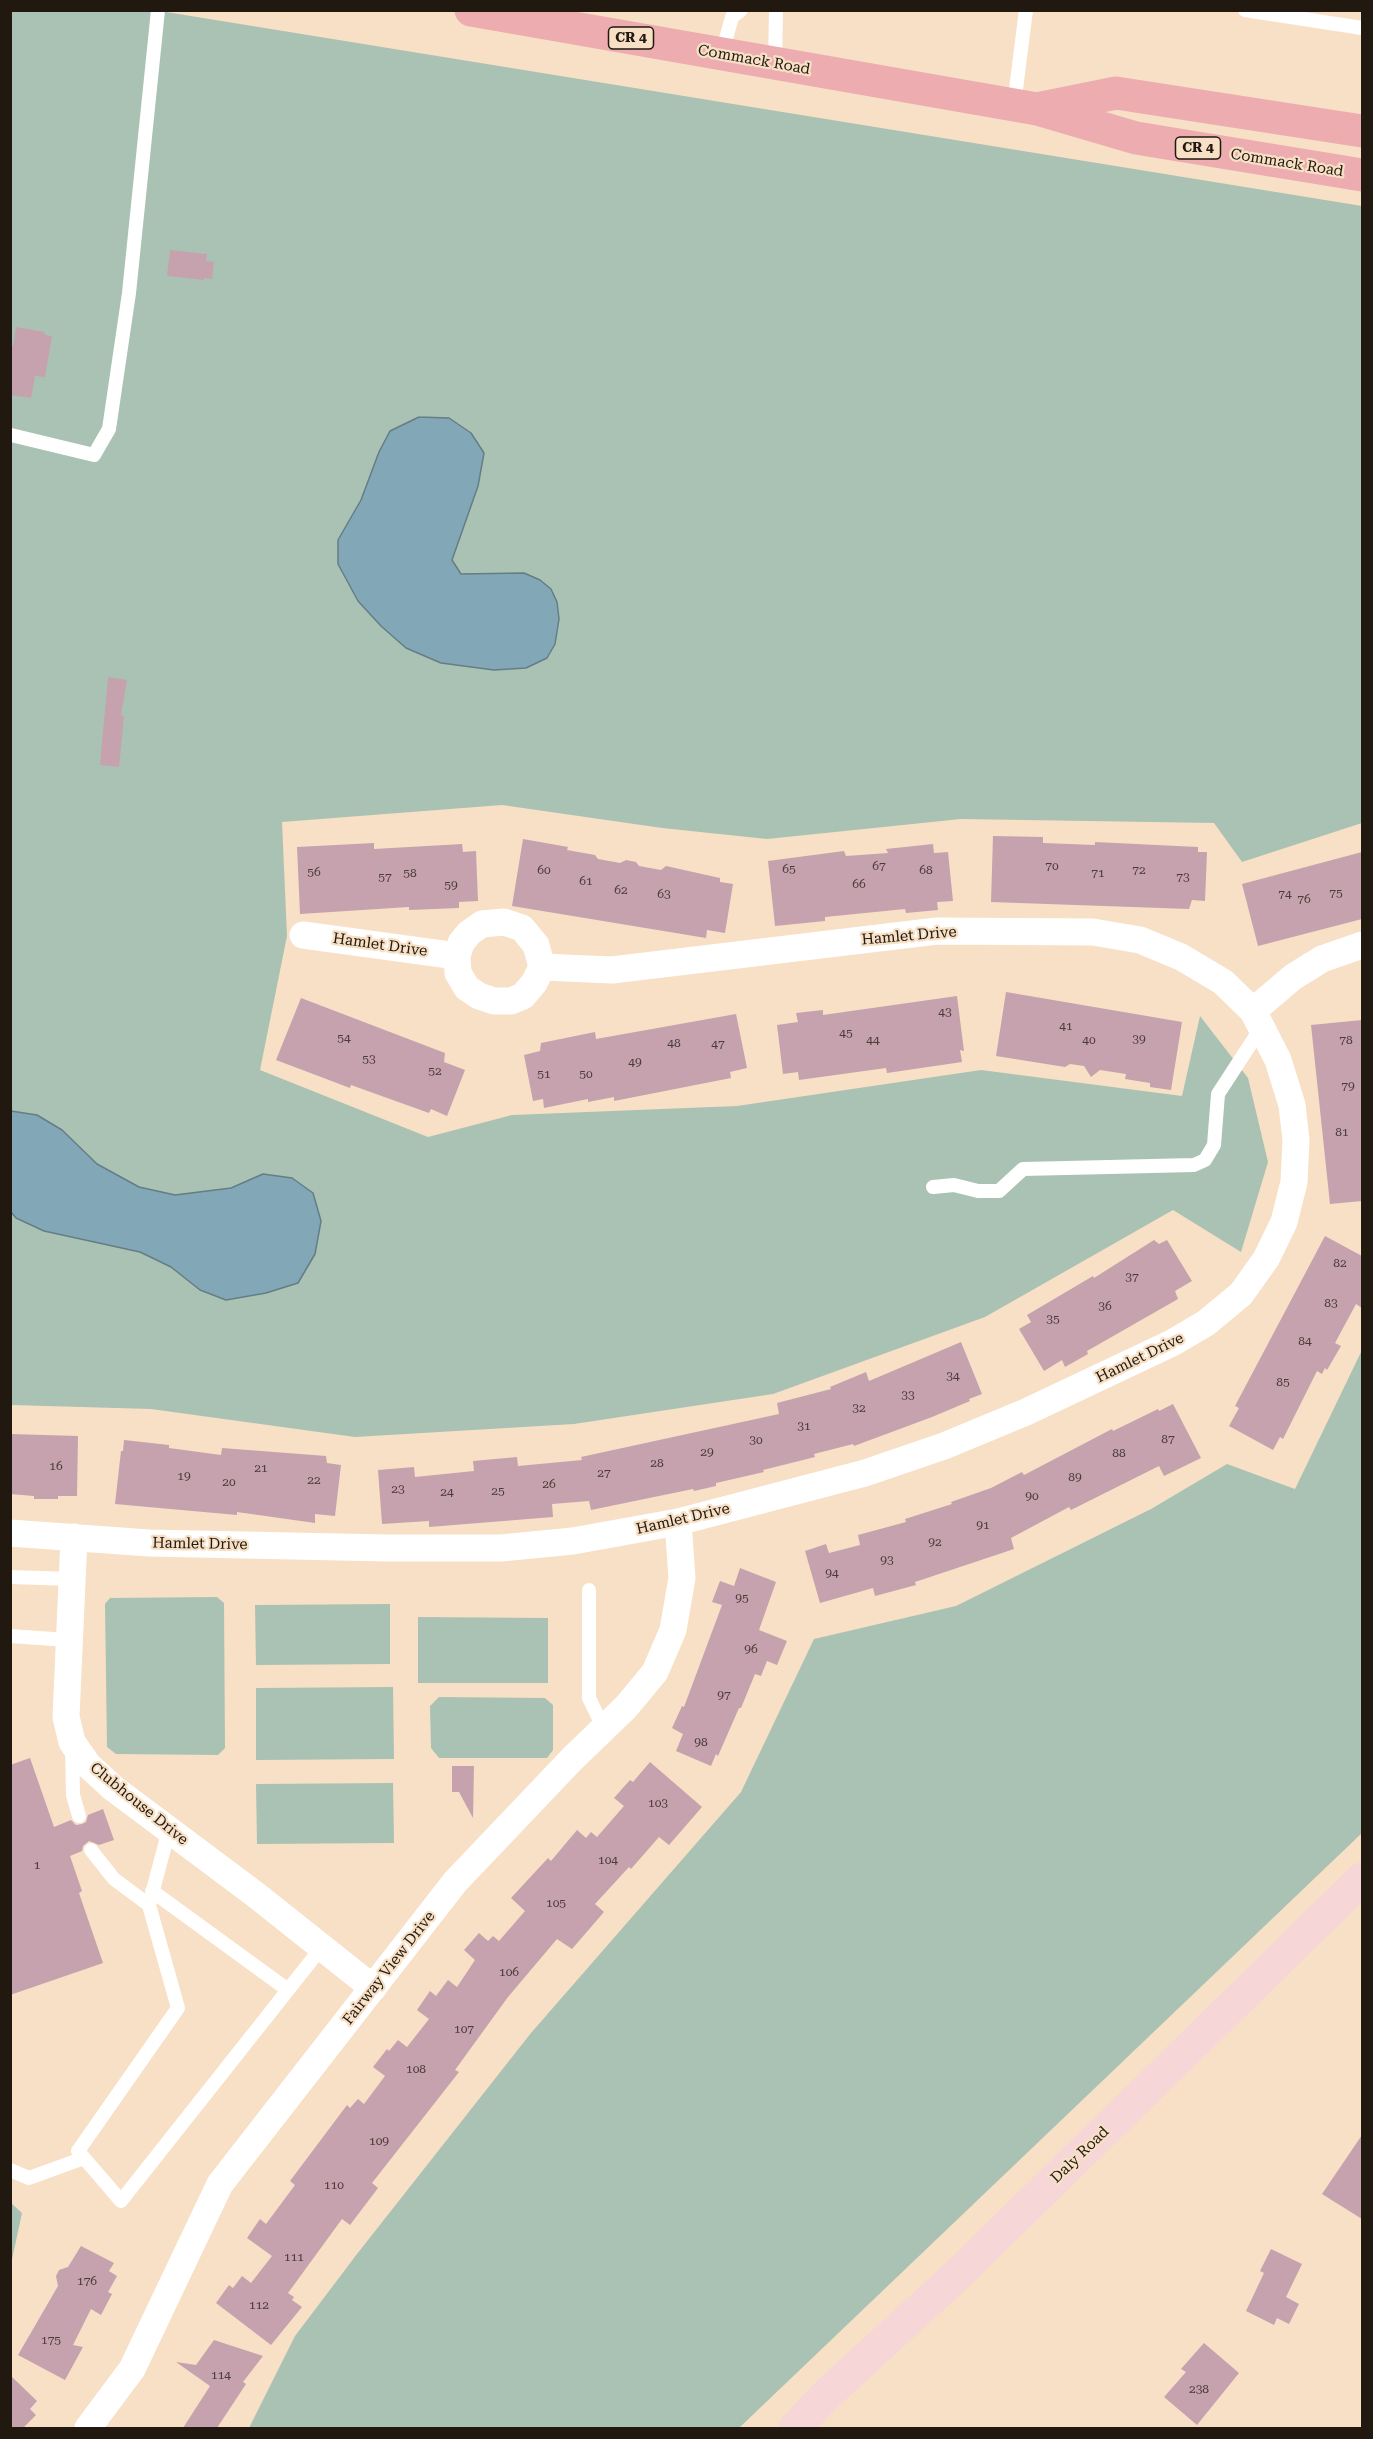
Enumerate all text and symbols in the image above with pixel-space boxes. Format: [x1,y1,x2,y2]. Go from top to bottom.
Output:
road number: CR 4 [608,27,654,49]
street label: Commack Road [696,41,812,79]
road number: CR 4 [1176,137,1220,159]
street label: Commack Road [1229,145,1345,181]
house number: 67 [872,859,886,873]
house number: 70 [1045,859,1059,873]
house number: 65 [782,862,796,876]
house number: 60 [537,863,551,877]
house number: 68 [919,863,933,877]
house number: 72 [1132,863,1146,877]
house number: 56 [307,865,321,879]
house number: 58 [403,866,417,880]
house number: 71 [1091,866,1105,880]
house number: 57 [378,870,392,884]
house number: 73 [1176,870,1190,884]
house number: 61 [579,874,593,888]
house number: 66 [852,877,866,891]
house number: 59 [444,878,458,892]
house number: 62 [614,883,628,897]
house number: 75 [1329,886,1343,900]
house number: 63 [657,887,671,901]
house number: 74 [1278,887,1292,901]
house number: 76 [1297,892,1311,906]
street label: Hamlet Drive [861,923,957,949]
street label: Hamlet Drive [332,929,428,961]
house number: 43 [938,1005,952,1019]
house number: 41 [1059,1019,1073,1033]
house number: 45 [839,1026,853,1040]
house number: 54 [337,1031,351,1045]
house number: 39 [1132,1032,1146,1046]
house number: 44 [866,1033,880,1047]
house number: 40 [1082,1033,1096,1047]
house number: 78 [1339,1033,1353,1047]
house number: 48 [667,1036,681,1050]
house number: 47 [711,1037,725,1051]
house number: 53 [362,1052,376,1066]
house number: 49 [628,1055,642,1069]
house number: 52 [428,1064,442,1078]
house number: 51 [537,1067,551,1081]
house number: 50 [579,1067,593,1081]
house number: 79 [1341,1079,1355,1093]
house number: 81 [1335,1125,1349,1139]
house number: 82 [1333,1256,1347,1270]
house number: 37 [1125,1270,1139,1284]
house number: 83 [1324,1296,1338,1310]
house number: 36 [1098,1299,1112,1313]
house number: 35 [1046,1312,1060,1326]
street label: Hamlet Drive [1093,1329,1187,1387]
house number: 84 [1298,1334,1312,1348]
house number: 34 [946,1369,960,1383]
house number: 85 [1276,1375,1290,1389]
house number: 33 [901,1388,915,1402]
house number: 32 [852,1401,866,1415]
house number: 31 [797,1419,811,1433]
house number: 87 [1161,1432,1175,1446]
house number: 30 [749,1433,763,1447]
house number: 29 [700,1445,714,1459]
house number: 88 [1112,1446,1126,1460]
house number: 28 [650,1456,664,1470]
house number: 16 [49,1459,63,1473]
house number: 21 [254,1461,268,1475]
house number: 27 [597,1466,611,1480]
house number: 19 [177,1469,191,1483]
house number: 89 [1068,1470,1082,1484]
house number: 22 [307,1473,321,1487]
house number: 20 [222,1475,236,1489]
house number: 26 [542,1477,556,1491]
house number: 23 [391,1482,405,1496]
house number: 25 [491,1484,505,1498]
house number: 24 [440,1485,454,1499]
house number: 90 [1025,1489,1039,1503]
street label: Hamlet Drive [635,1500,731,1538]
house number: 91 [976,1518,990,1532]
street label: Hamlet Drive [152,1534,248,1554]
house number: 92 [928,1535,942,1549]
house number: 93 [880,1553,894,1567]
house number: 94 [825,1566,839,1580]
house number: 95 [735,1591,749,1605]
house number: 96 [744,1642,758,1656]
house number: 97 [717,1688,731,1702]
house number: 98 [694,1735,708,1749]
street label: Clubhouse Drive [86,1759,192,1849]
house number: 103 [648,1796,668,1810]
house number: 104 [598,1853,618,1867]
house number: 1 [34,1858,40,1872]
house number: 105 [546,1896,566,1910]
street label: Fairway View Drive [339,1908,439,2028]
house number: 106 [499,1965,519,1979]
house number: 107 [454,2022,474,2036]
house number: 108 [406,2062,426,2076]
street label: Daly Road [1047,2123,1113,2187]
house number: 109 [369,2134,389,2148]
house number: 110 [324,2178,344,2192]
house number: 111 [284,2250,304,2264]
house number: 176 [77,2274,97,2288]
house number: 112 [249,2298,269,2312]
house number: 175 [41,2333,61,2347]
house number: 114 [211,2368,231,2382]
house number: 238 [1189,2382,1209,2396]

